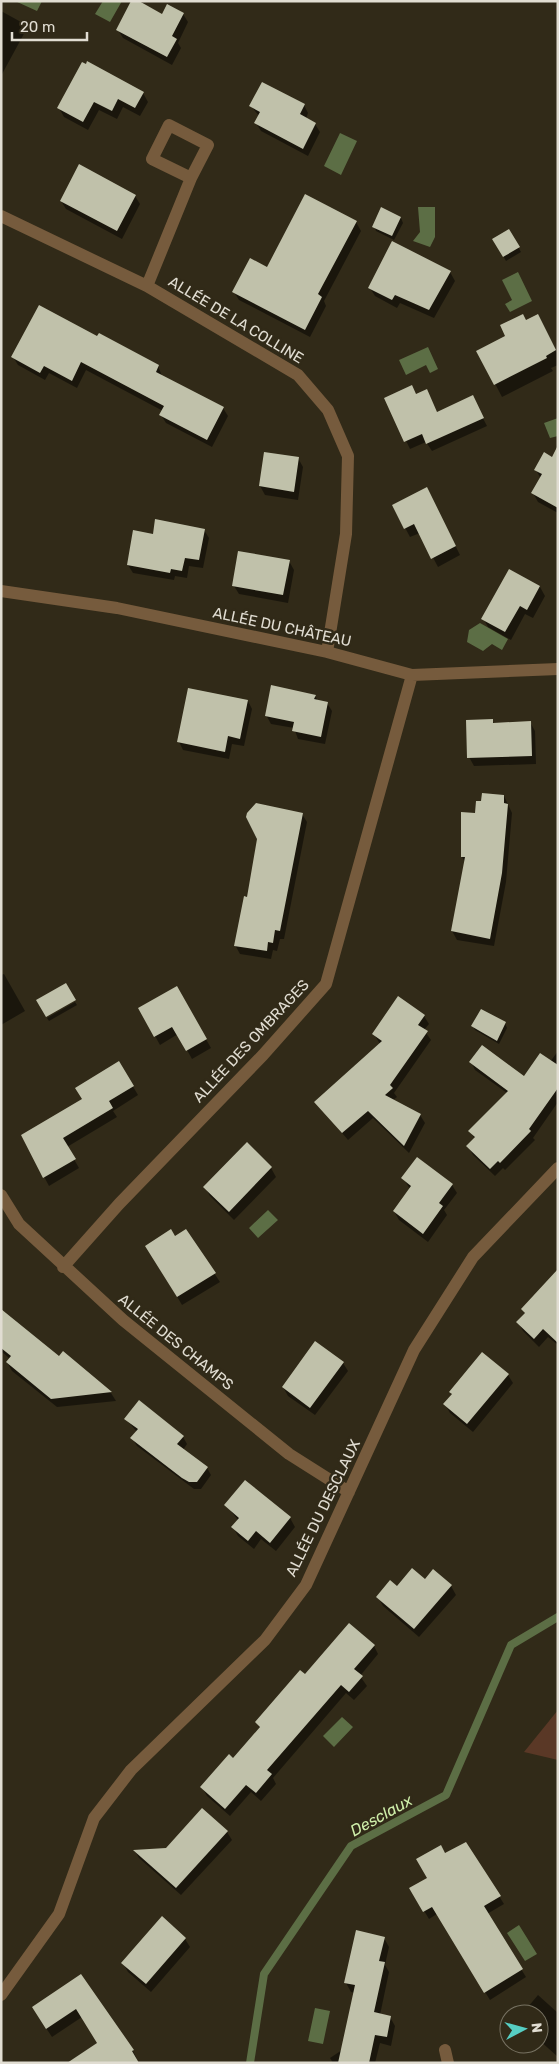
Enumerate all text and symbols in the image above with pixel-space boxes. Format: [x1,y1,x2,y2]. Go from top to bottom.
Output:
scale bar [12,10,88,42]
text: 20 m [20,18,55,36]
street label: ALLÉE DE LA COLLINE [165,273,307,367]
street label: ALLÉE DU CHÂTEAU [211,604,353,650]
street label: ALLÉE DES OMBRAGES [189,976,313,1106]
street label: ALLÉE DES CHAMPS [115,1290,237,1394]
street label: ALLÉE DU DESCLAUX [282,1436,364,1580]
water label: Desclaux [347,1790,416,1840]
north arrow [499,2004,549,2054]
text: N [527,2022,545,2034]

